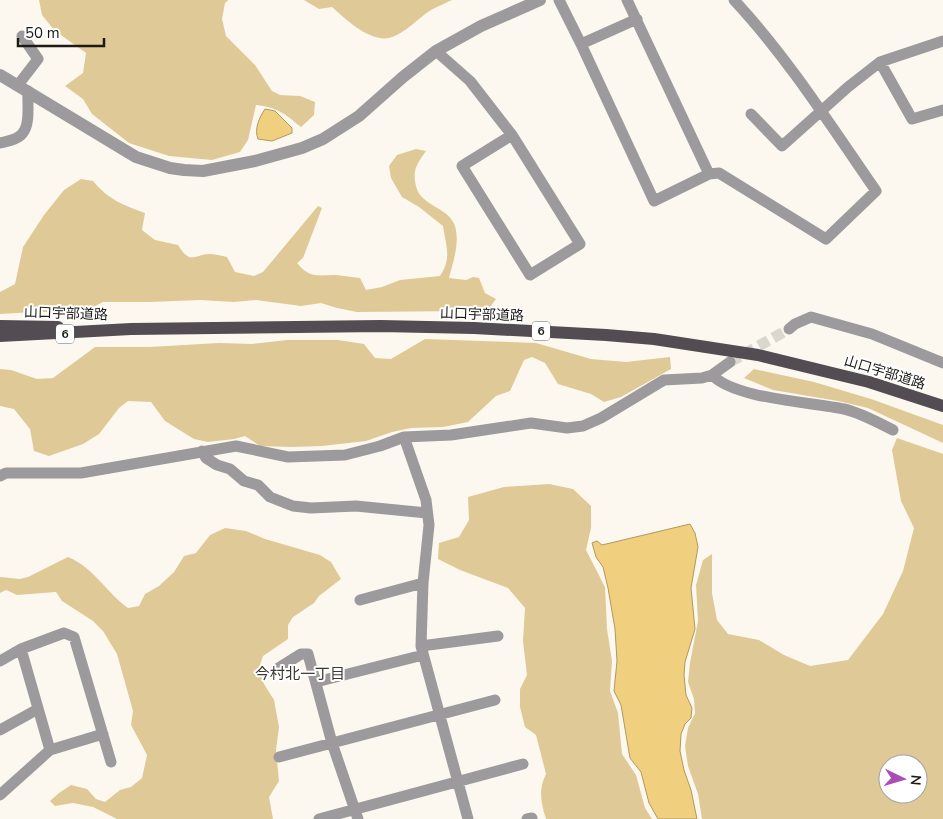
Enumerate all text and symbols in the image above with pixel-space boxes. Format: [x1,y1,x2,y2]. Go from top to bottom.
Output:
scale bar [18,15,104,47]
text: 50 m [25,23,60,43]
street label: 山口宇部道路 [24,303,108,324]
street label: 山口宇部道路 [440,304,524,325]
road number: 6 [532,322,550,341]
road number: 6 [56,324,74,344]
street label: 山口宇部道路 [842,351,928,394]
district label: 今村北一丁目 [255,664,345,684]
north arrow [878,754,928,804]
text: N [906,774,925,786]

